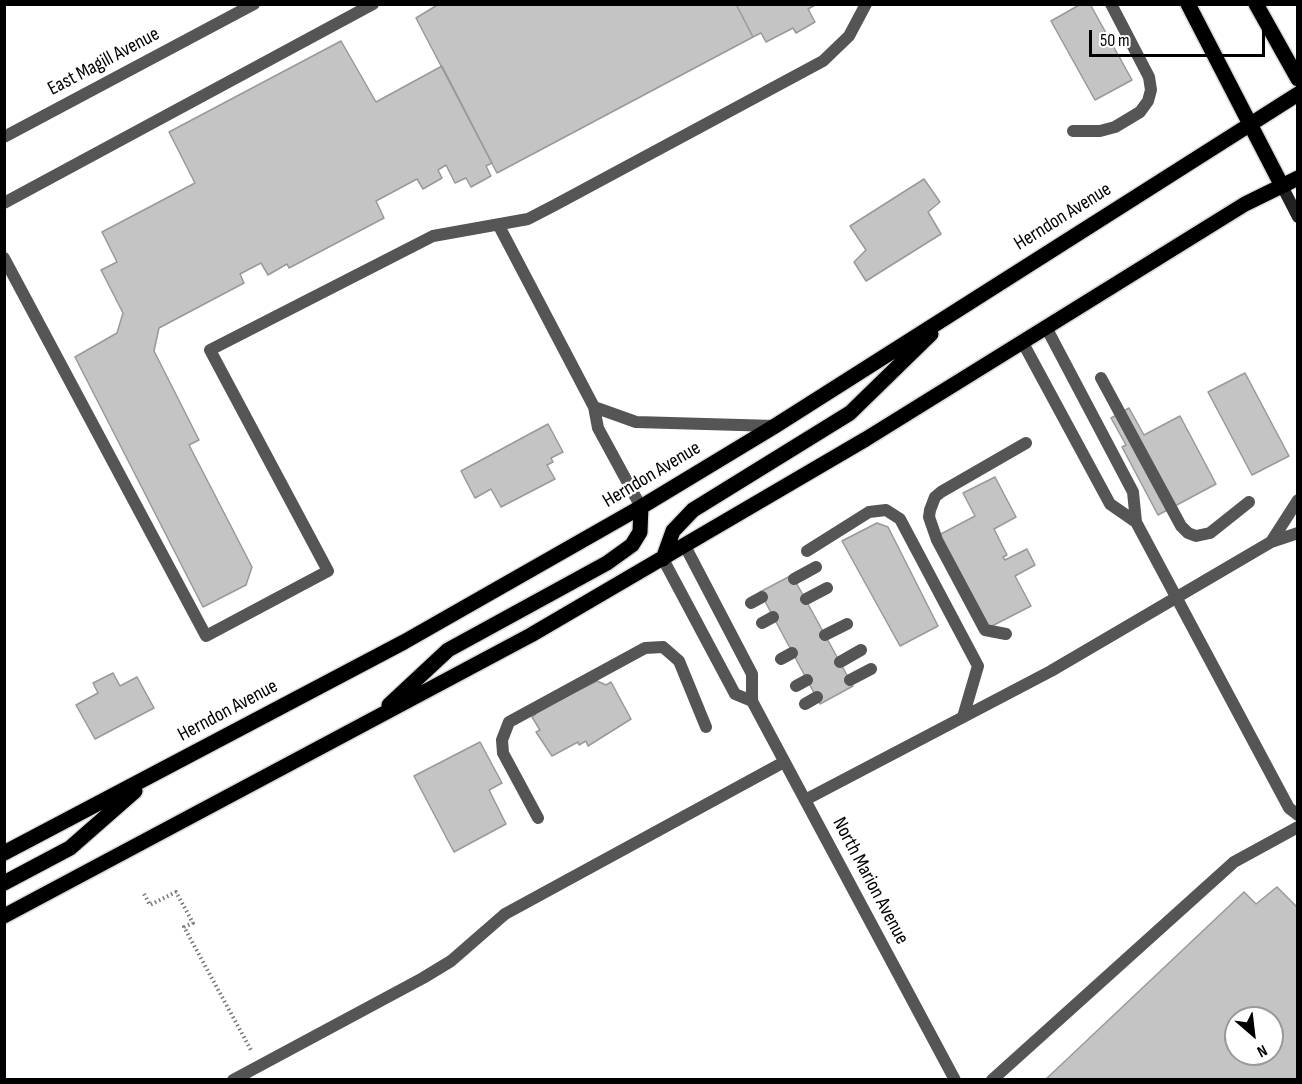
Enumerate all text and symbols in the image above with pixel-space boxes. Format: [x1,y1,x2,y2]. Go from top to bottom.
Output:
scale bar [1092,18,1268,56]
street label: East Magill Avenue [44,23,164,101]
text: 50 m [1100,30,1130,51]
street label: Herndon Avenue [1010,178,1116,256]
street label: Herndon Avenue [599,436,705,514]
street label: Herndon Avenue [174,675,282,747]
street label: North Marion Avenue [826,813,914,949]
north arrow [1224,1006,1284,1066]
text: N [1254,1040,1270,1061]

